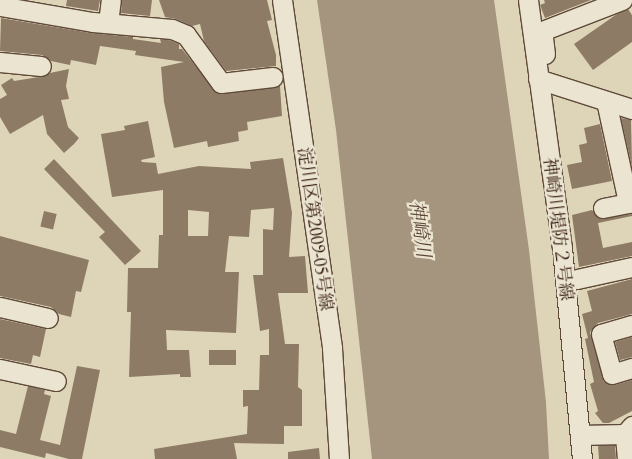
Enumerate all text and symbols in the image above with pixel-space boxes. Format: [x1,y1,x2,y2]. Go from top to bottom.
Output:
street label: 淀川区第2009-05号線 [293,146,337,312]
street label: 神崎川堤防２号線 [539,156,577,302]
water label: 神崎川 [405,199,435,259]

